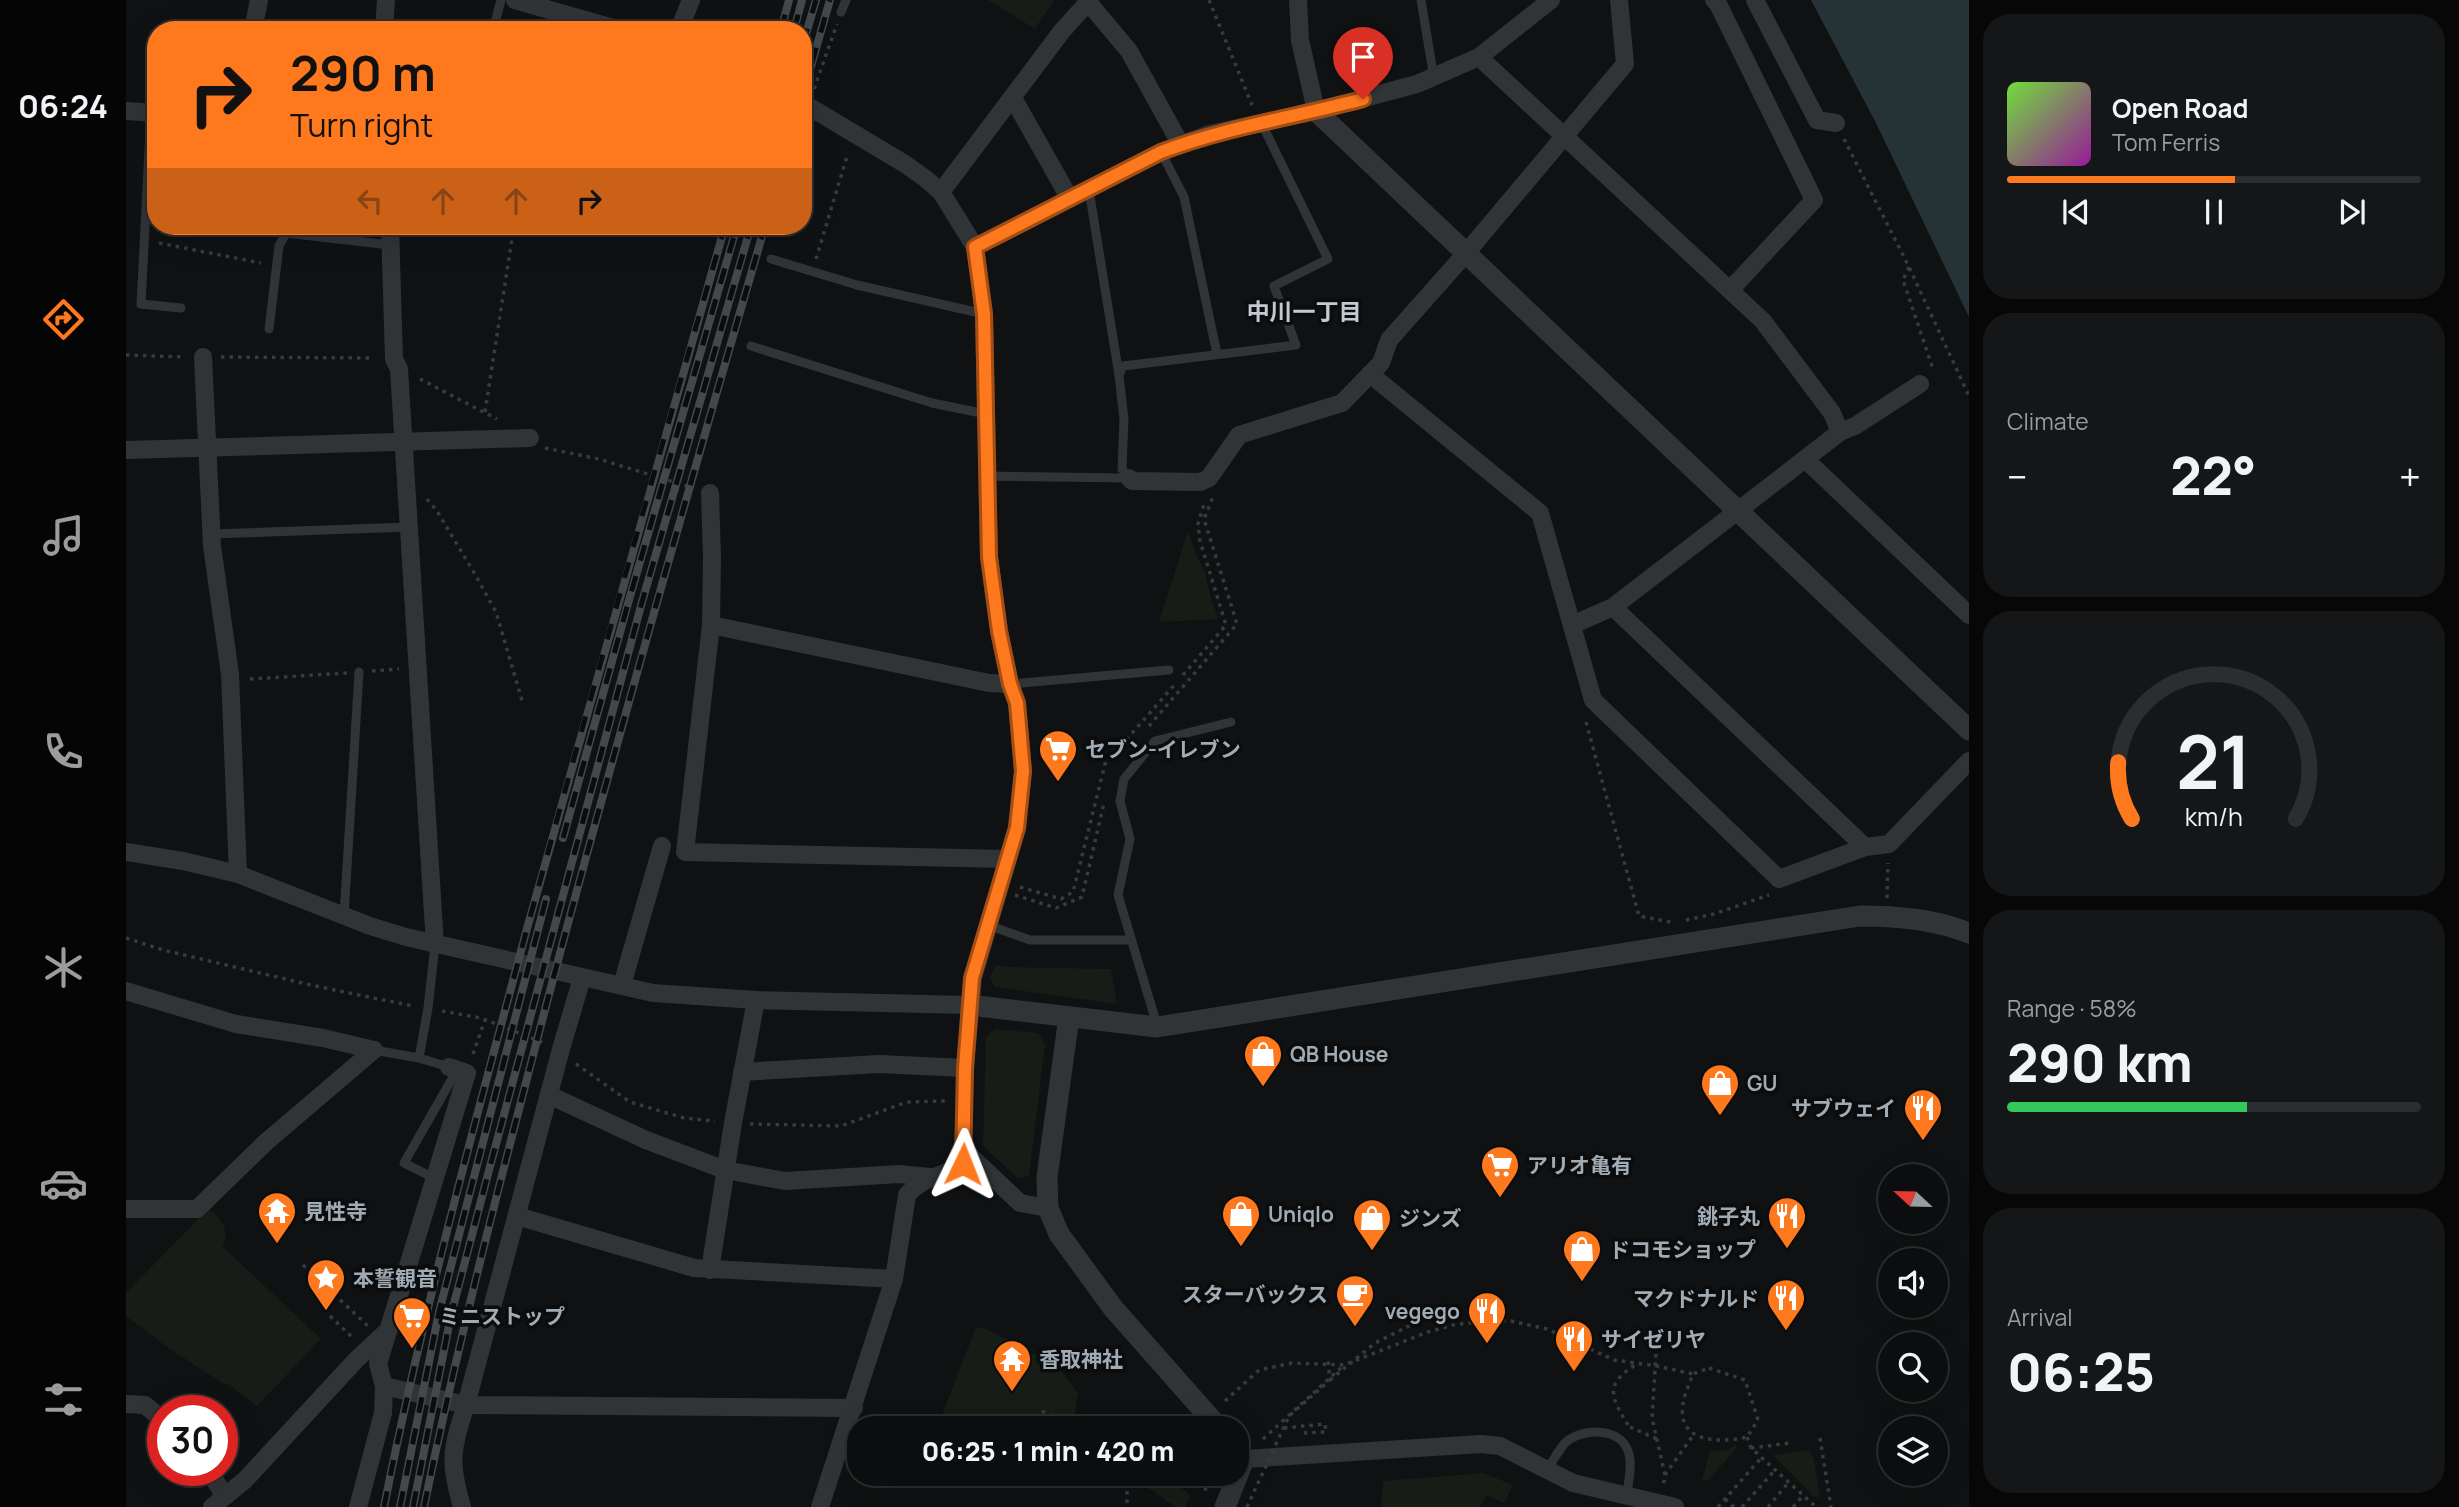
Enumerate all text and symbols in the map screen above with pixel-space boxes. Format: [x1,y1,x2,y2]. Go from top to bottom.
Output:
pin [1333,27,1393,99]
icon: arrive [1344,38,1382,76]
text: 290 m [290,39,436,106]
icon: right [175,49,266,140]
text: 06:24 [18,84,108,128]
text: Open Road [2112,90,2248,126]
text: Turn right [290,103,433,147]
text: Tom Ferris [2112,126,2220,158]
icon: left [351,182,389,220]
icon: ahead [424,182,462,220]
icon: ahead [497,182,535,220]
icon: right [570,182,608,220]
icon: previous [2057,193,2095,231]
icon: pause [2195,193,2233,231]
icon: next [2333,193,2371,231]
icon: directions [39,295,88,344]
district label: 中川一丁目 [1247,295,1362,327]
text: Climate [2007,405,2089,437]
text: 22° [2170,440,2256,511]
text: − [2007,450,2028,502]
text: + [2399,450,2421,502]
icon: music [39,511,88,560]
text: 21 [2176,712,2252,812]
icon: phone [39,727,88,776]
supermarket icon: セブン-イレブン [1037,728,1079,783]
place label: セブン-イレブン [1085,735,1241,763]
text: km/h [2185,799,2243,834]
icon: climate [39,943,88,992]
text: Range · 58% [2007,992,2137,1024]
text: 290 km [2007,1027,2193,1098]
shop icon: QB House [1242,1033,1284,1088]
place label: QB House [1290,1040,1388,1068]
shop icon: GU [1699,1062,1741,1117]
place label: GU [1747,1069,1778,1097]
restaurant icon: サブウェイ [1902,1087,1944,1142]
place label: サブウェイ [1791,1094,1896,1122]
position arrow [926,1127,1000,1201]
supermarket icon: アリオ亀有 [1479,1144,1521,1199]
place label: アリオ亀有 [1527,1151,1632,1179]
icon: car [39,1159,88,1208]
north arrow [1878,1164,1948,1234]
map controls [1878,1164,1948,1486]
temple icon: 見性寺 [256,1190,298,1245]
shop icon: Uniqlo [1220,1193,1262,1248]
restaurant icon: 銚子丸 [1766,1195,1808,1250]
place label: 見性寺 [304,1197,367,1225]
shop icon: ジンズ [1351,1197,1393,1252]
place label: Uniqlo [1268,1200,1334,1228]
place label: 銚子丸 [1697,1202,1760,1230]
place label: ジンズ [1399,1204,1462,1232]
shop icon: ドコモショップ [1561,1228,1603,1283]
place label: ドコモショップ [1609,1235,1756,1263]
button: sound [1878,1248,1948,1318]
place icon: 本誓観音 [305,1257,347,1312]
place label: 本誓観音 [353,1264,437,1292]
cafe icon: スターバックス [1334,1273,1376,1328]
restaurant icon: マクドナルド [1765,1277,1807,1332]
place label: スターバックス [1182,1280,1328,1308]
place label: マクドナルド [1633,1284,1759,1312]
restaurant icon: vegego [1466,1290,1508,1345]
supermarket icon: ミニストップ [391,1295,433,1350]
place label: vegego [1385,1297,1460,1325]
text: Arrival [2007,1301,2073,1333]
place label: ミニストップ [439,1302,565,1330]
restaurant icon: サイゼリヤ [1553,1318,1595,1373]
place label: サイゼリヤ [1601,1325,1706,1353]
button: search [1878,1332,1948,1402]
text: 06:25 [2007,1336,2155,1407]
temple icon: 香取神社 [991,1338,1033,1393]
place label: 香取神社 [1039,1345,1123,1373]
icon: filters [39,1375,88,1424]
speed limit sign: 30 [147,1395,238,1486]
button: layers [1878,1416,1948,1486]
text: 06:25 · 1 min · 420 m [922,1433,1174,1469]

